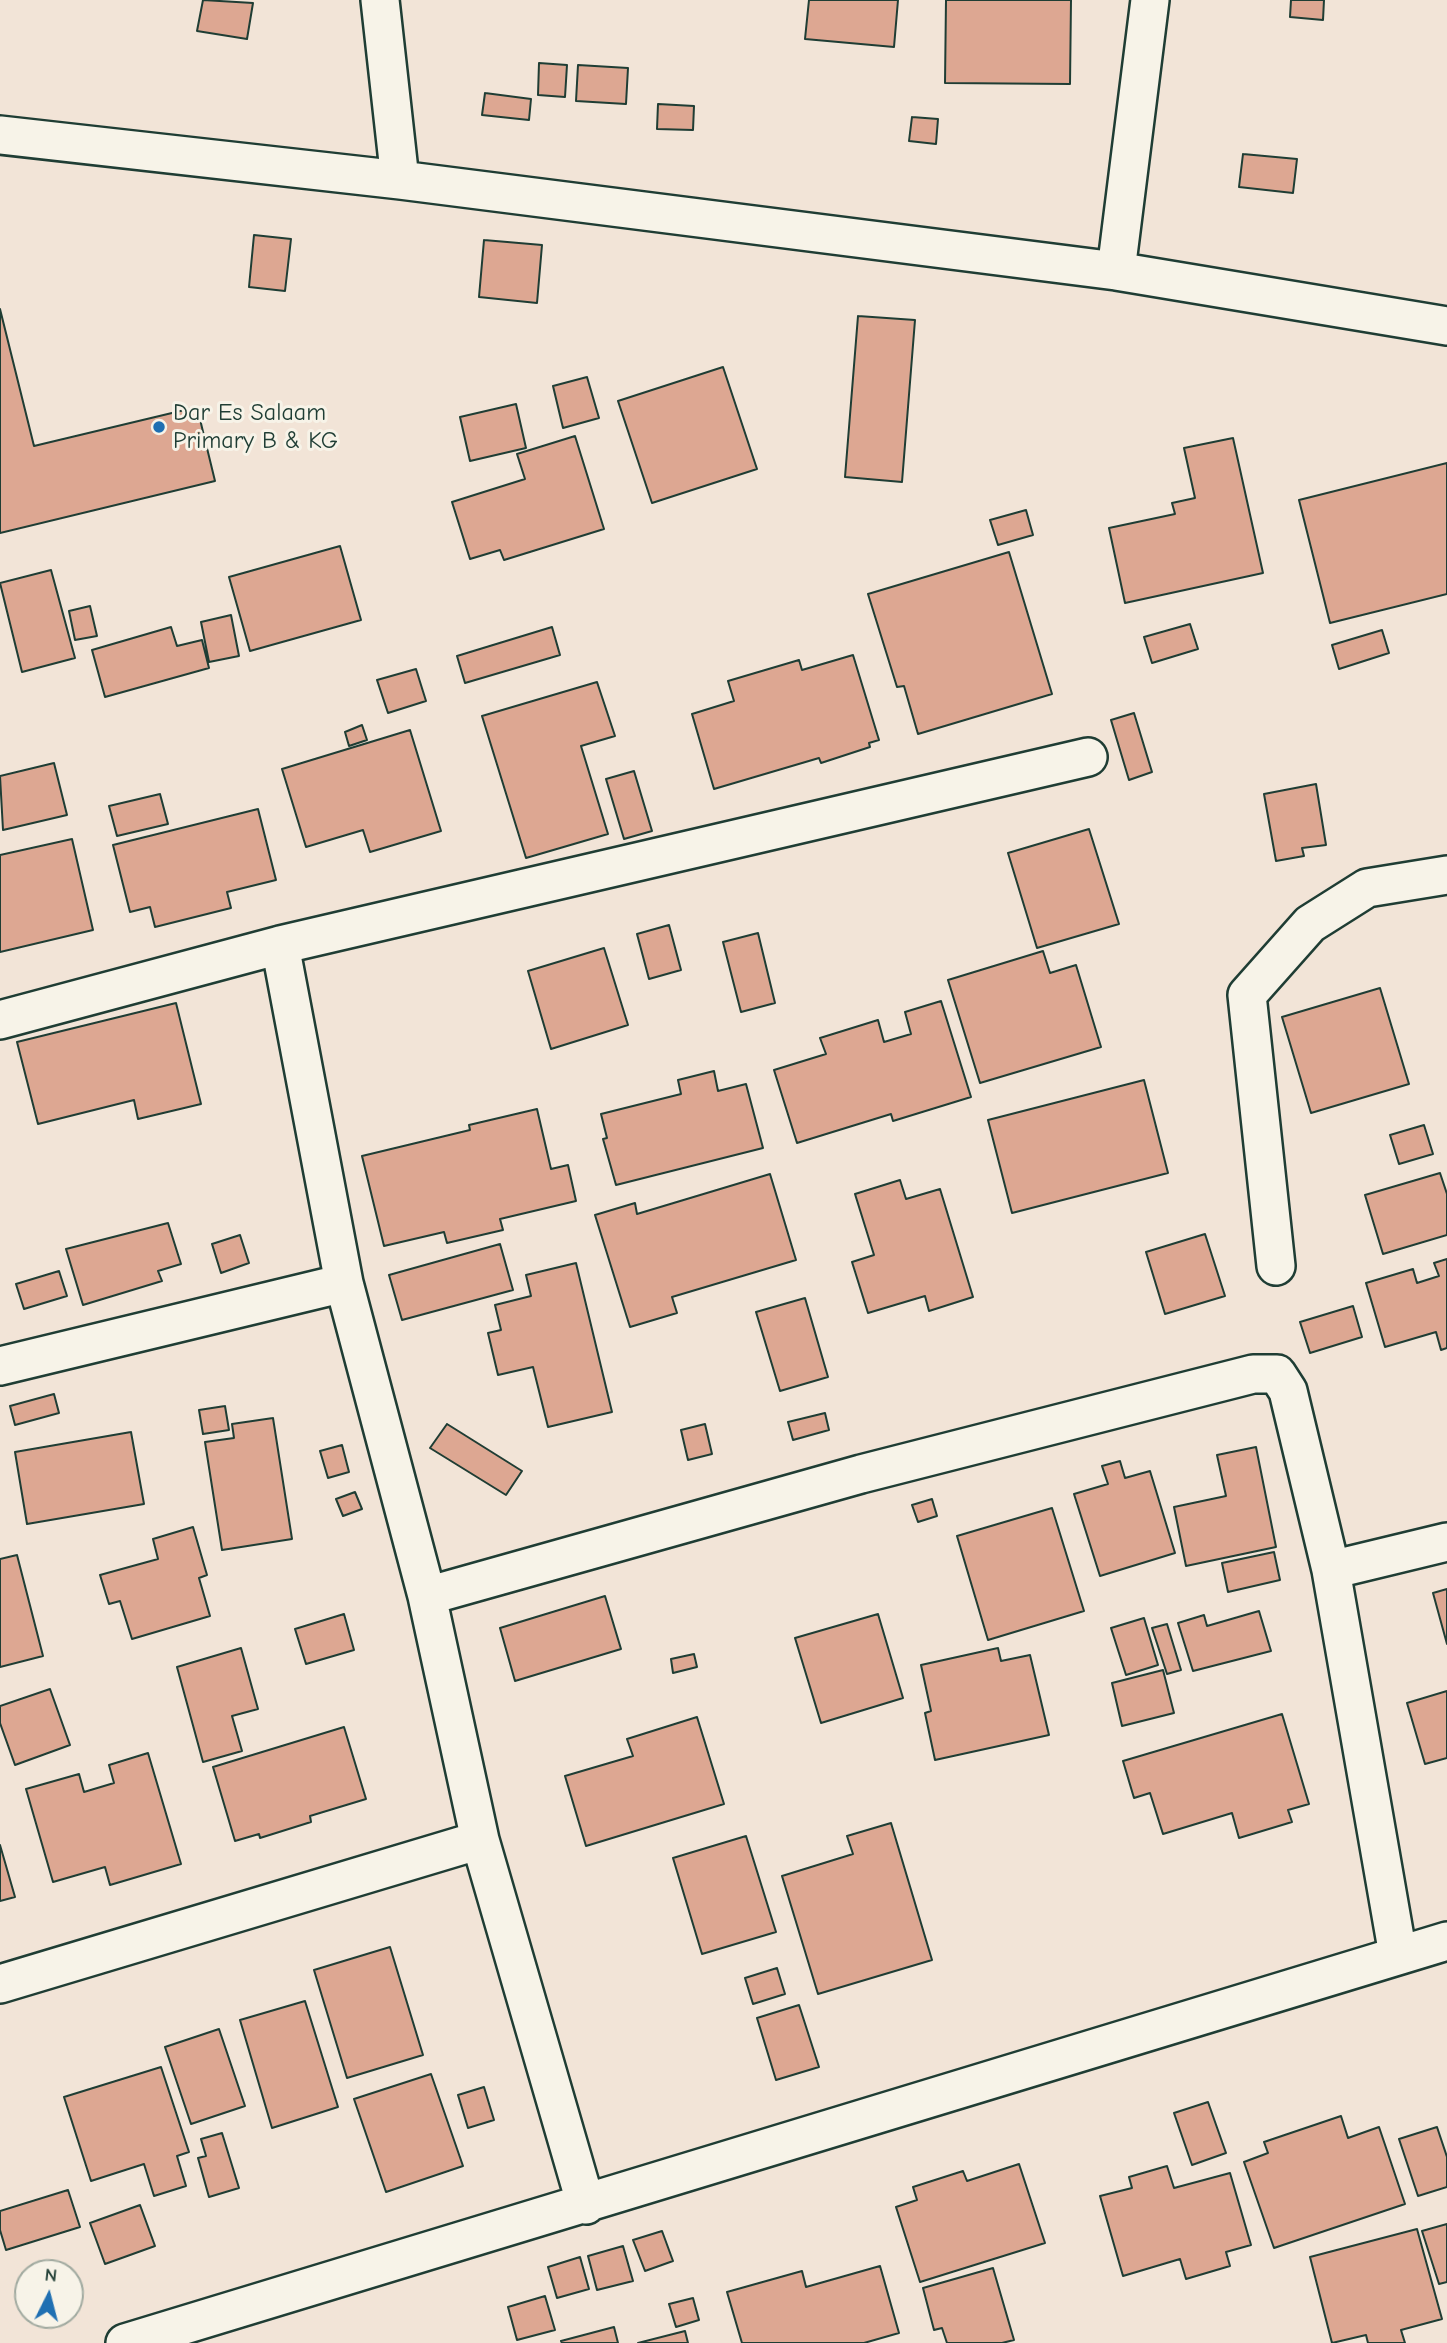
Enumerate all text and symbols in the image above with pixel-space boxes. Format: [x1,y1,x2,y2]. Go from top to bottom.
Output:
place label: Dar Es Salaam Primary B & KG [173,399,338,455]
marker: Dar Es Salaam Primary B & KG [151,419,167,435]
north arrow [14,2259,84,2329]
text: N [44,2264,58,2287]

